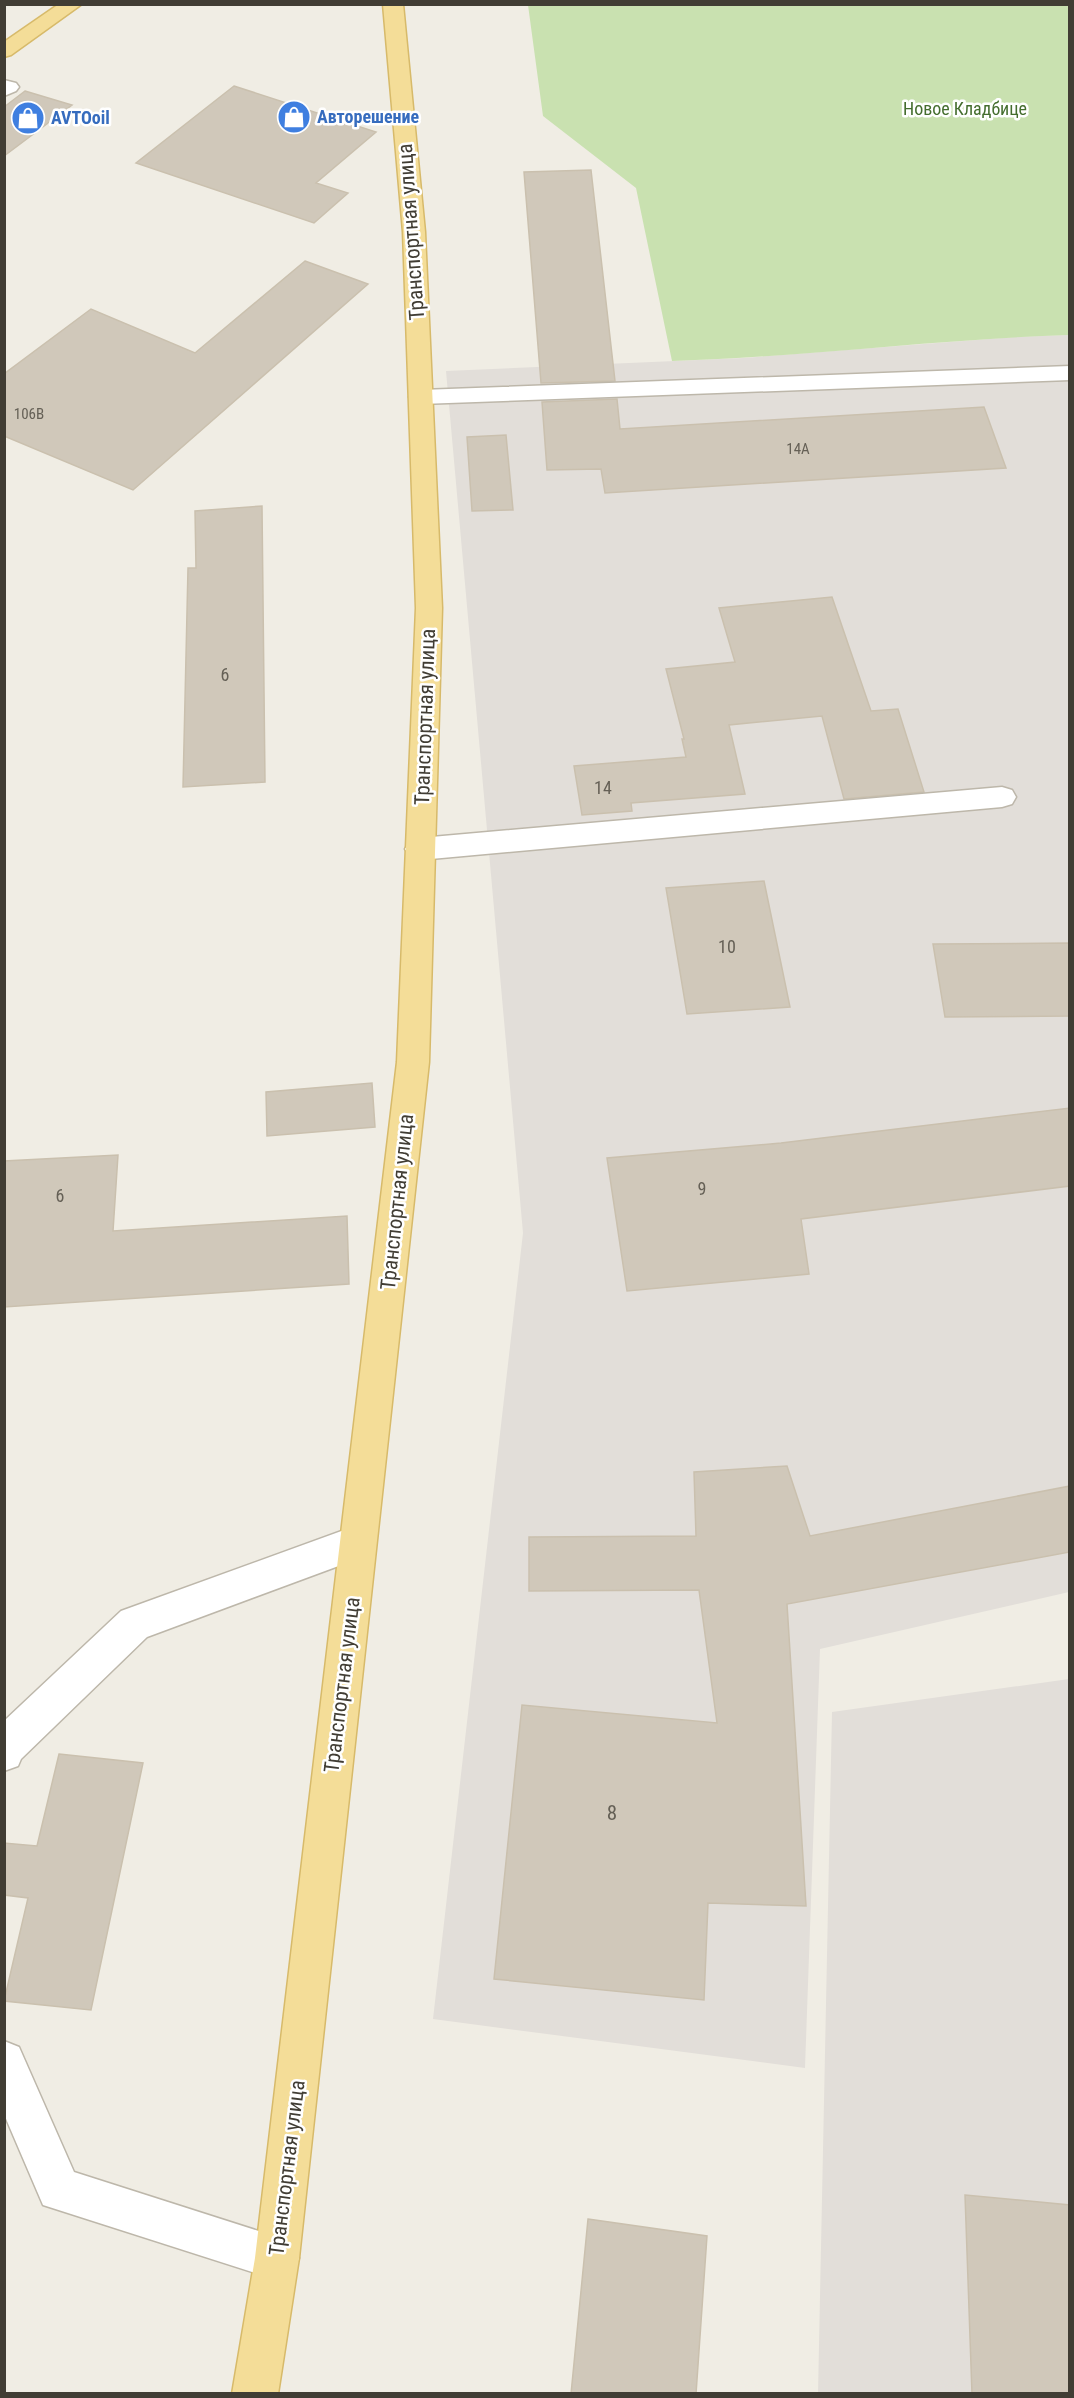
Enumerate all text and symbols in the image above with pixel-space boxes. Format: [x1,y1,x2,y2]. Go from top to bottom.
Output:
park label: Новое Кладбице [903,98,1027,119]
shop icon: Авторешение [276,99,312,135]
shop icon: AVTOoil [10,100,46,136]
place label: Авторешение [317,106,420,127]
place label: AVTOoil [51,107,110,128]
street label: Транспортная улица [393,143,429,321]
house number: 106В [14,405,44,423]
house number: 14А [786,440,810,458]
street label: Транспортная улица [410,628,440,806]
house number: 6 [221,664,229,685]
house number: 14 [594,777,612,798]
house number: 10 [718,936,736,957]
street label: Транспортная улица [376,1113,418,1291]
house number: 9 [698,1178,706,1199]
house number: 6 [56,1185,64,1206]
street label: Транспортная улица [319,1596,365,1774]
house number: 8 [607,1801,617,1825]
street label: Транспортная улица [264,2079,310,2257]

